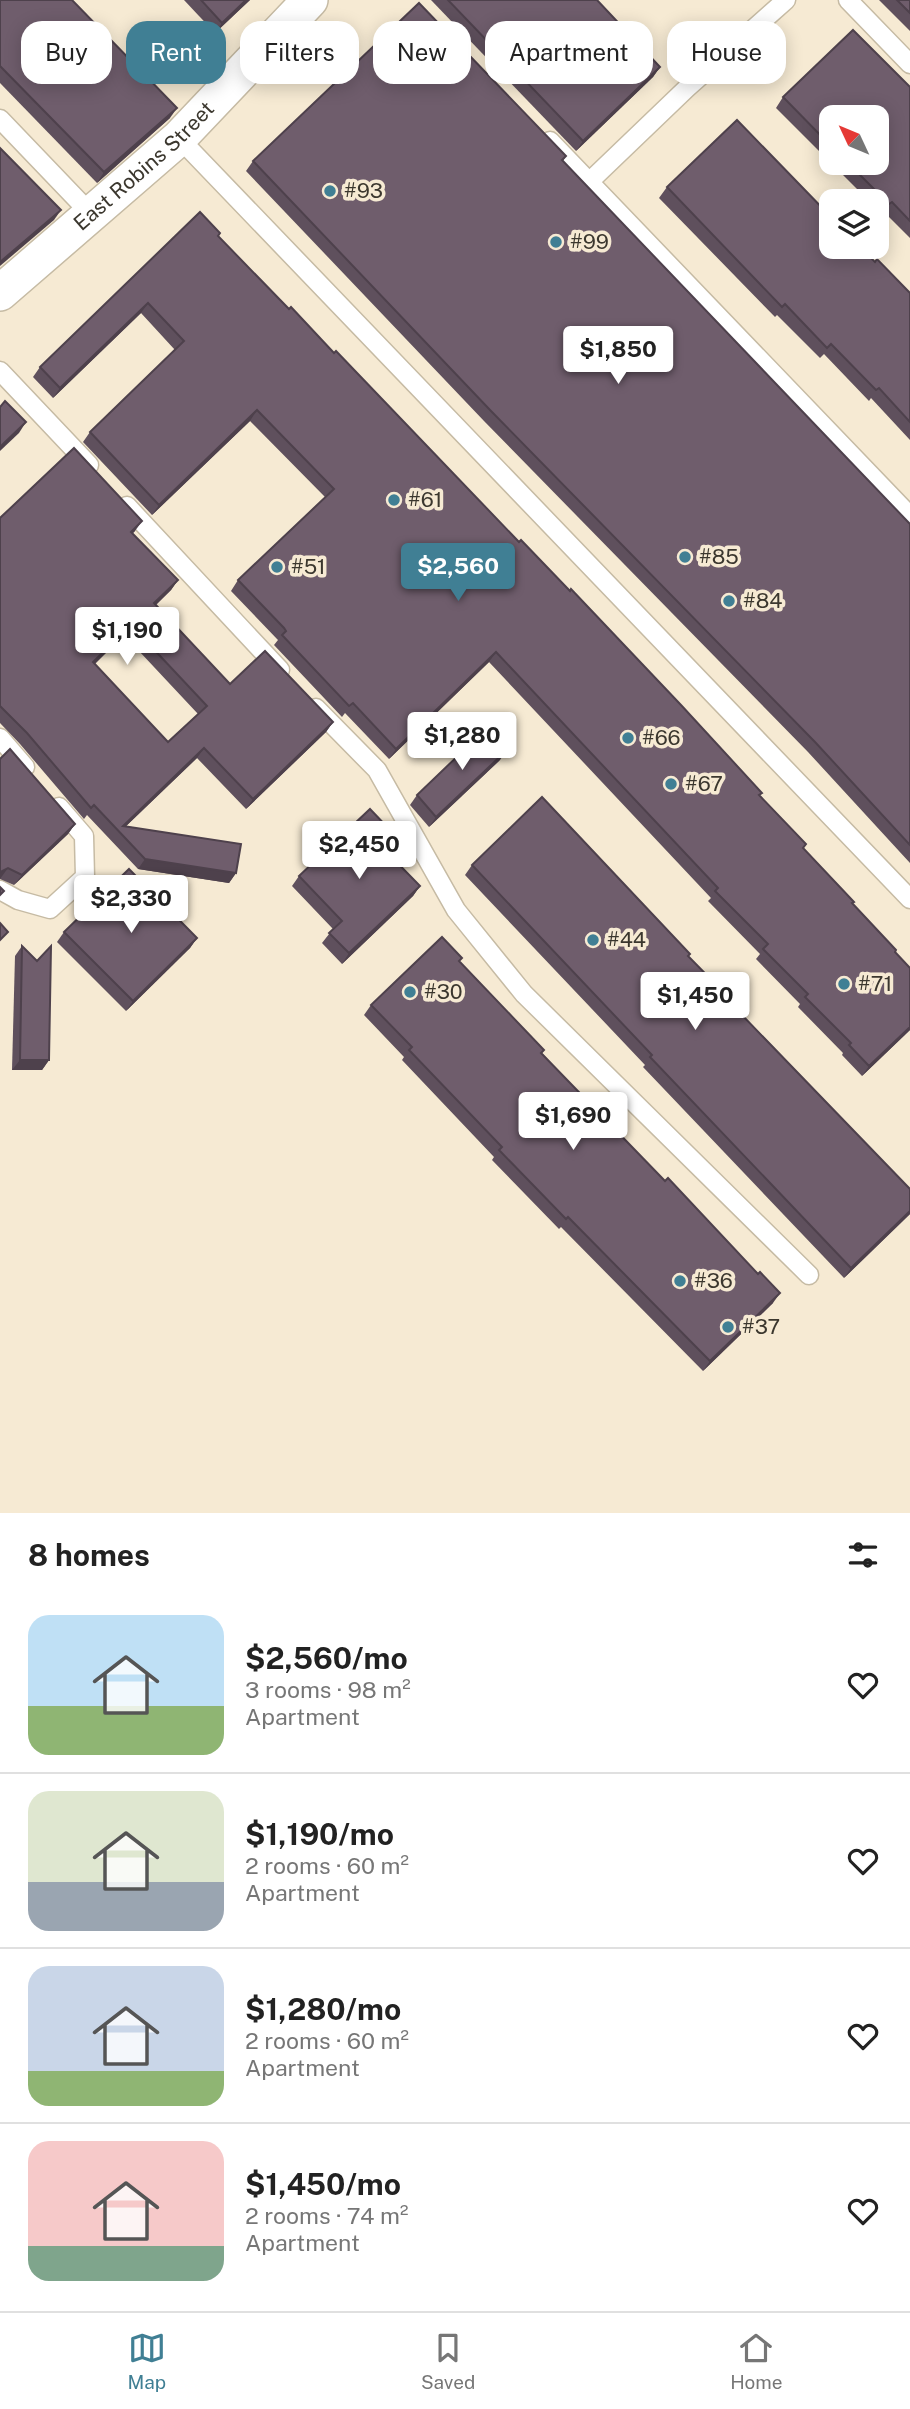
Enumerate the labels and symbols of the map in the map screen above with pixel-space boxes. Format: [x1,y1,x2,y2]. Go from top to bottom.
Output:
street label: East Robins Street [68,96,219,236]
north arrow [819,105,889,175]
place label: #93 [344,178,383,203]
marker: #93 [322,183,338,199]
place label: #99 [570,229,609,254]
marker: #99 [548,234,564,250]
pin: $1,850 [561,326,675,386]
place label: #61 [408,487,442,512]
marker: #61 [386,492,402,508]
pin: $2,560 [401,544,515,603]
place label: #85 [699,544,739,569]
marker: #85 [677,549,693,565]
place label: #51 [291,554,326,579]
marker: #51 [269,559,285,575]
place label: #84 [743,588,782,613]
marker: #84 [721,593,737,609]
pin: $1,190 [70,608,184,667]
pin: $1,280 [405,712,519,772]
place label: #66 [642,725,681,750]
marker: #66 [620,730,636,746]
place label: #67 [685,771,723,796]
marker: #67 [663,776,679,792]
pin: $2,450 [302,822,416,881]
pin: $2,330 [74,876,188,935]
place label: #44 [607,927,646,952]
marker: #44 [585,932,601,948]
place label: #71 [858,971,892,996]
pin: $1,450 [638,972,752,1032]
marker: #71 [836,976,852,992]
place label: #30 [424,979,463,1004]
marker: #30 [402,984,418,1000]
pin: $1,690 [516,1092,630,1152]
place label: #36 [694,1268,733,1293]
marker: #36 [672,1273,688,1289]
place label: #37 [742,1314,780,1339]
marker: #37 [720,1319,736,1335]

